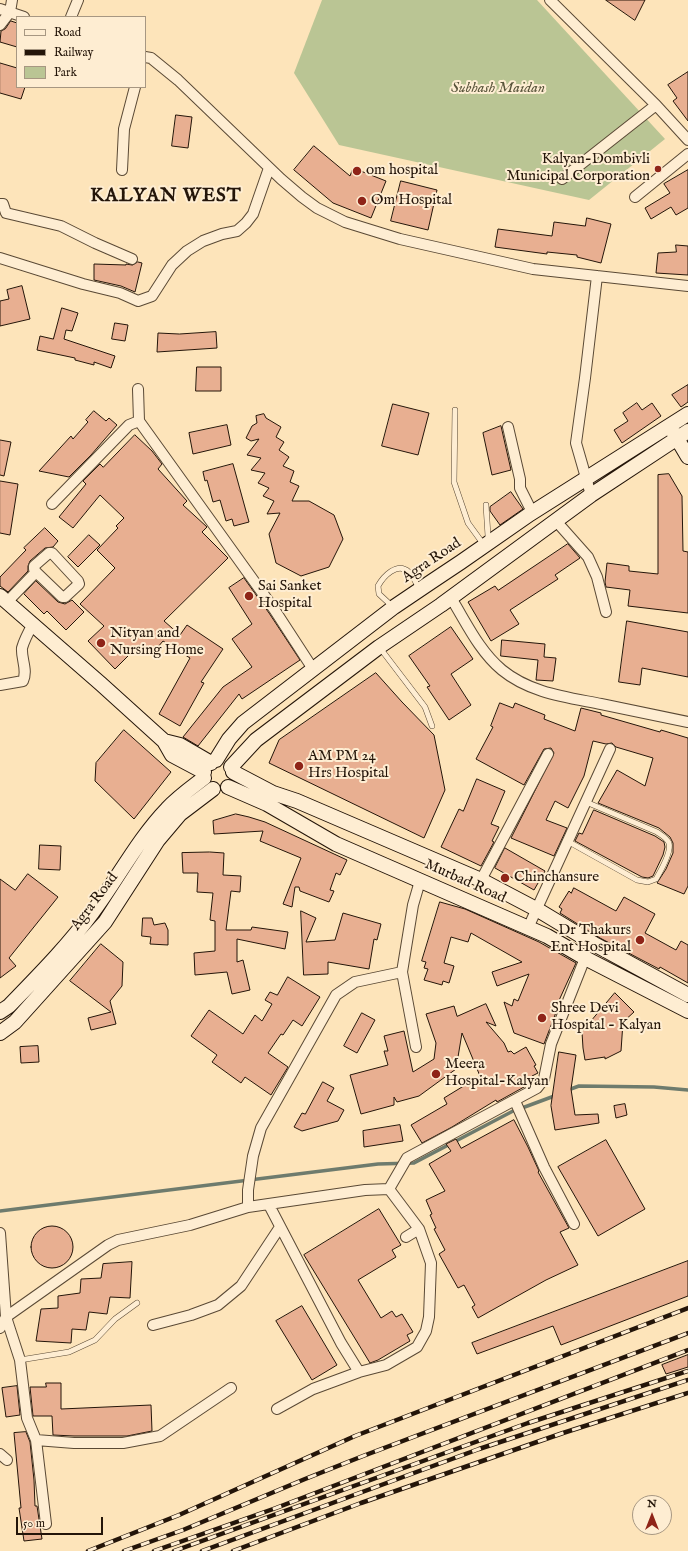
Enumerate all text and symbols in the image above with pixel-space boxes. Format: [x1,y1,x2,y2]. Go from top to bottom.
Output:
legend [16,16,146,88]
text: Road [54,25,81,40]
text: Railway [54,45,93,60]
text: Park [54,65,77,80]
park label: Subhash Maidan [451,80,545,98]
place label: Kalyan-Dombivli Municipal Corporation [506,151,650,186]
place label: om hospital [366,162,438,180]
marker: Kalyan-Dombivli Municipal Corporation [653,164,663,174]
marker: om hospital [351,165,363,177]
district label: KALYAN WEST [90,186,242,208]
place label: Om Hospital [371,192,452,210]
marker: Om Hospital [356,195,368,207]
street label: Agra Road [399,535,465,587]
place label: Sai Sanket Hospital [258,578,322,613]
marker: Sai Sanket Hospital [243,590,255,602]
place label: Nityan and Nursing Home [110,625,204,660]
marker: Nityan and Nursing Home [95,637,107,649]
place label: AM PM 24 Hrs Hospital [308,748,389,783]
marker: AM PM 24 Hrs Hospital [293,760,305,772]
street label: Murbad Road [422,856,508,908]
place label: Chinchansure [514,869,599,887]
street label: Agra Road [68,870,122,934]
marker: Chinchansure [499,872,511,884]
place label: Dr Thakurs Ent Hospital [550,922,631,957]
marker: Dr Thakurs Ent Hospital [634,934,646,946]
place label: Shree Devi Hospital - Kalyan [551,1000,661,1035]
marker: Shree Devi Hospital - Kalyan [536,1012,548,1024]
place label: Meera Hospital-Kalyan [445,1056,549,1091]
marker: Meera Hospital-Kalyan [430,1068,442,1080]
north arrow [632,1495,672,1535]
text: N [647,1497,657,1511]
scale bar [18,1509,105,1535]
text: 50 m [23,1516,45,1531]

